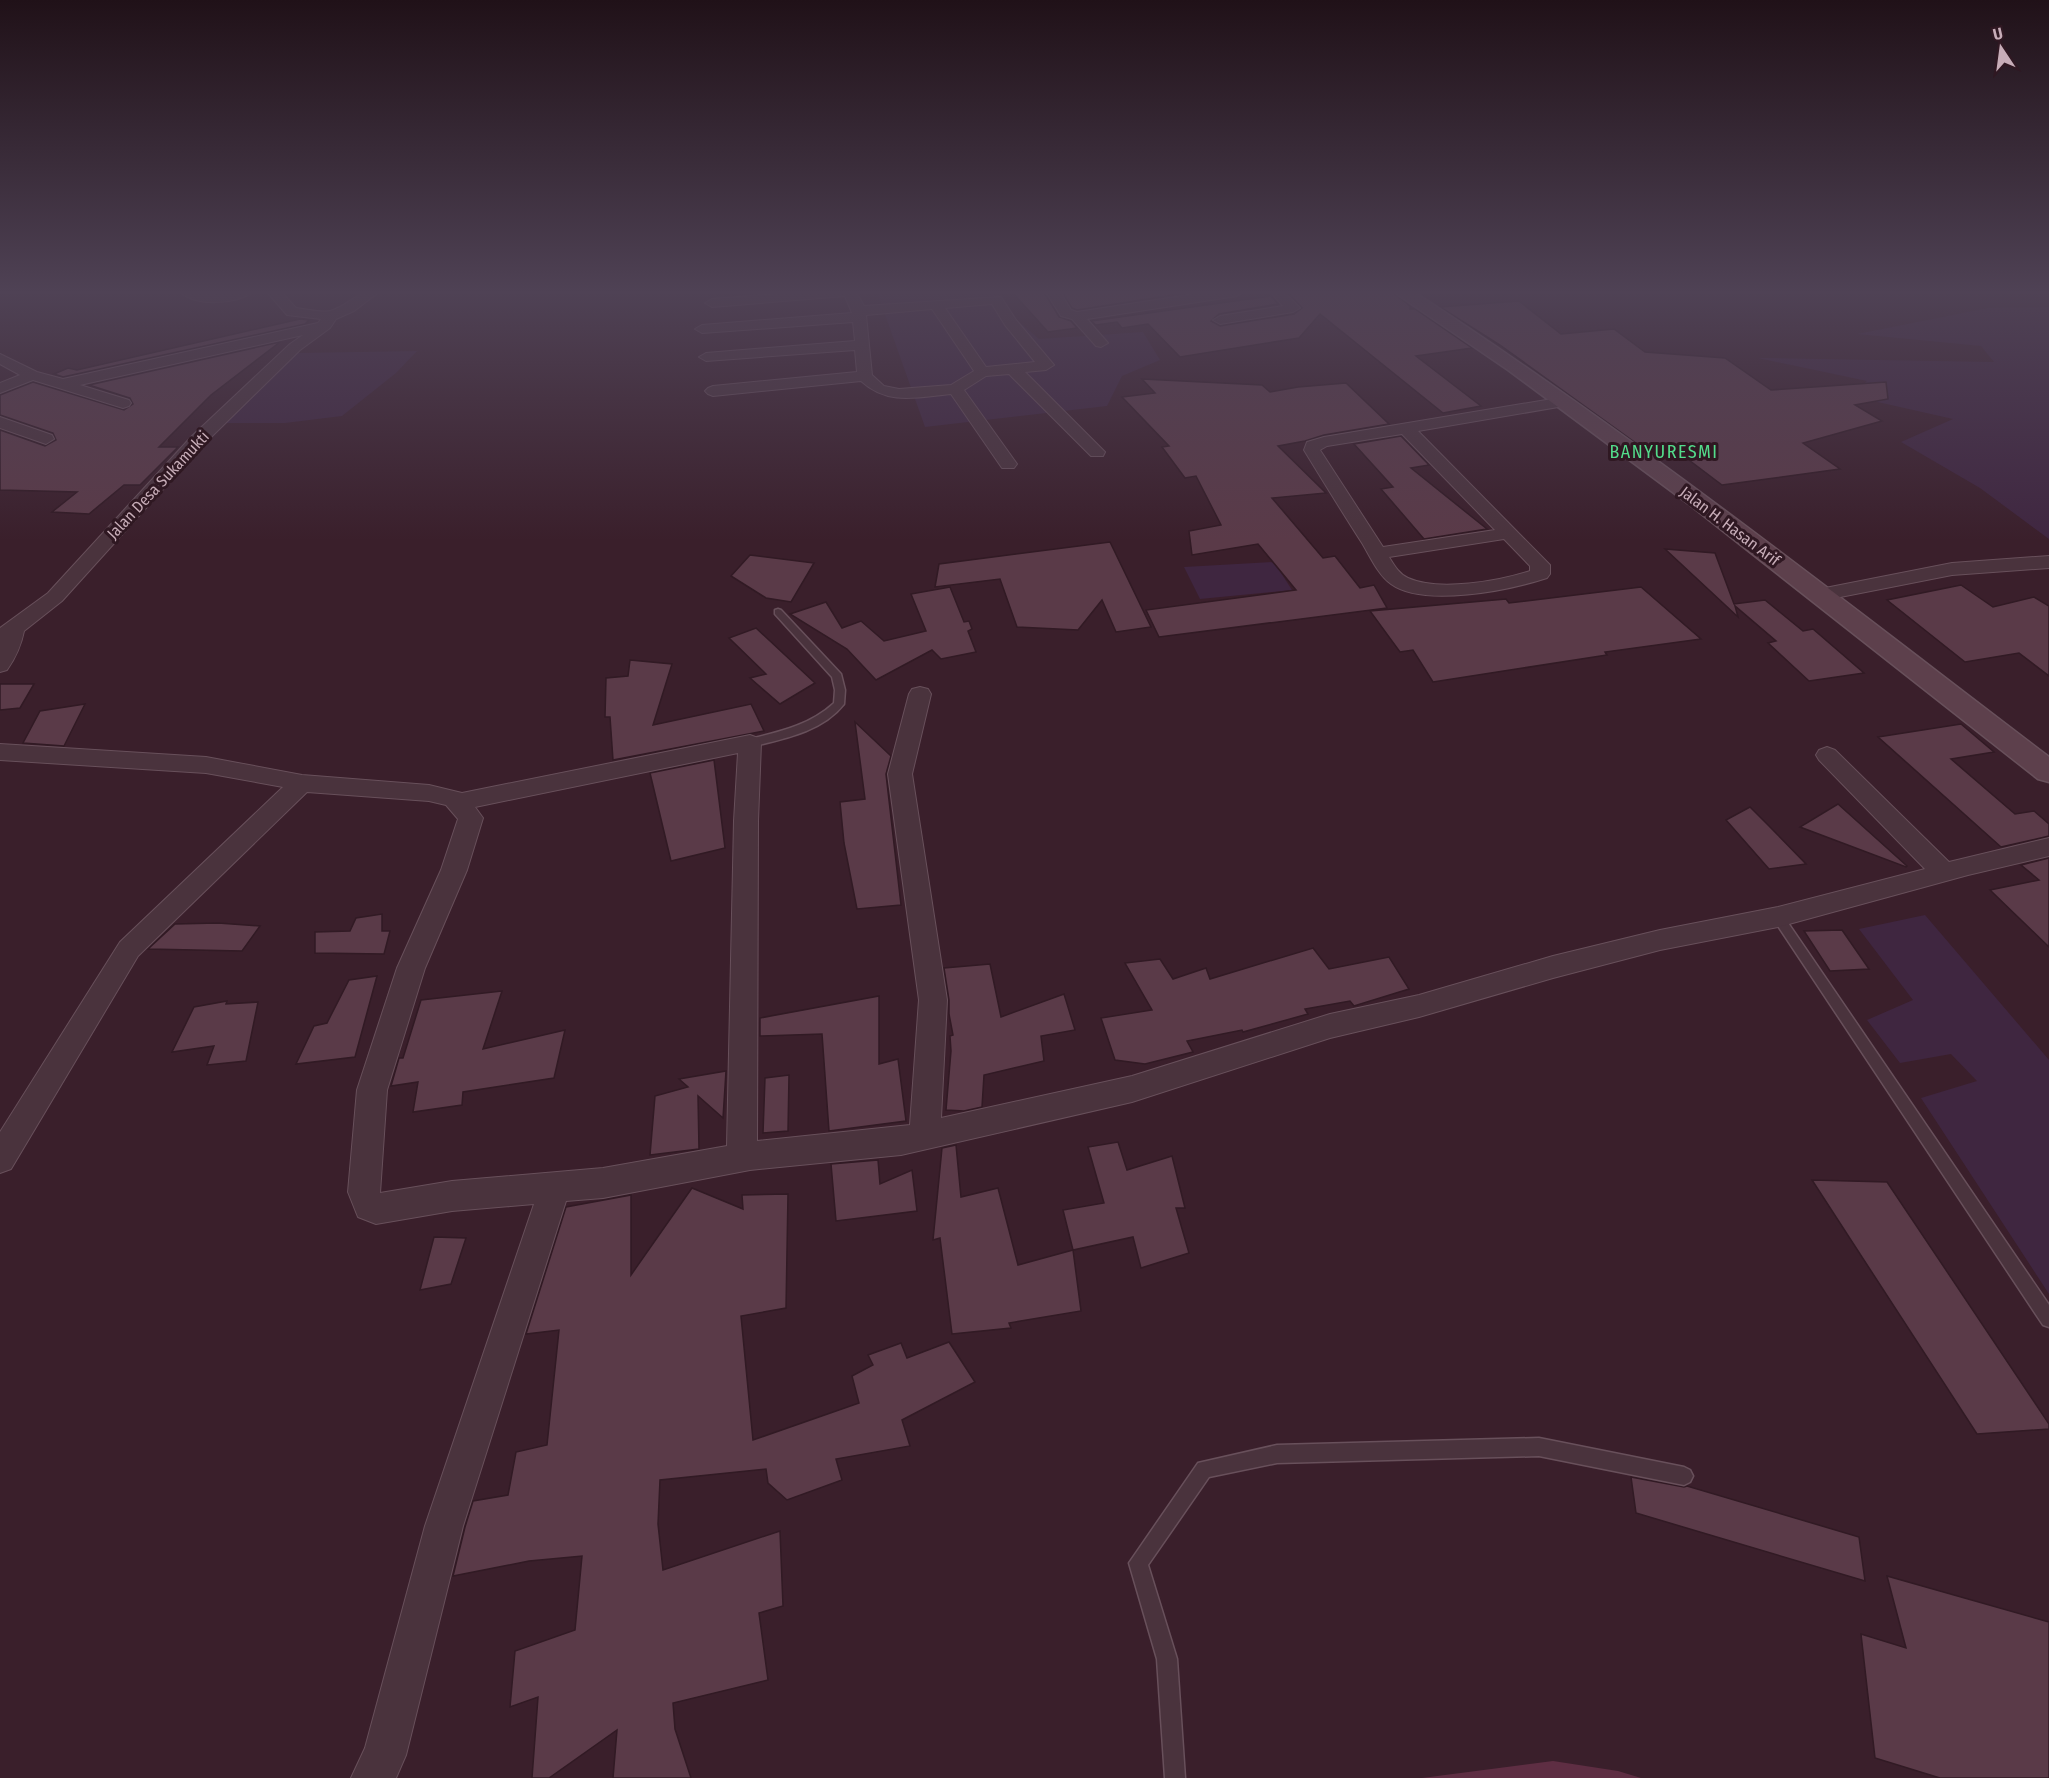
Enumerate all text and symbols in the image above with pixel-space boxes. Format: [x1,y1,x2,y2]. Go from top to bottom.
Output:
north arrow [1971,18,2031,78]
text: U [1991,24,2004,44]
street label: Jalan Desa Sukamukti [103,427,213,543]
district label: BANYURESMI [1609,441,1719,463]
street label: Jalan H. Hasan Arif [1676,482,1785,570]

